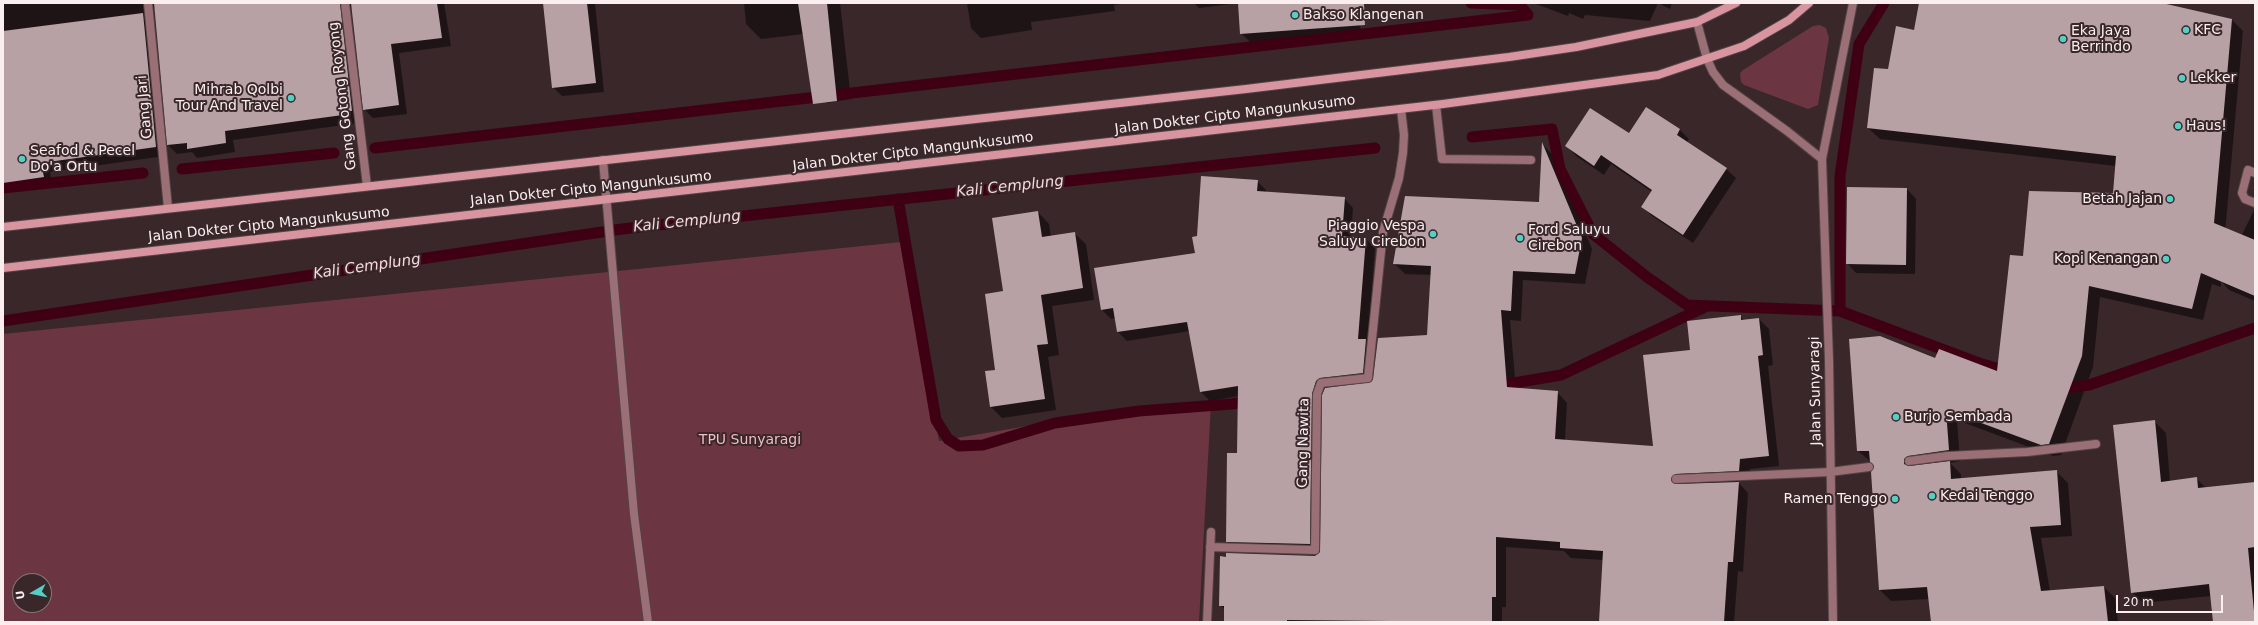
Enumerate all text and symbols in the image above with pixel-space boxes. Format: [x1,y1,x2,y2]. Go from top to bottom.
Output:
place label: Bakso Klangenan [1303,7,1424,23]
marker: Bakso Klangenan [1290,10,1300,20]
street label: Gang Gotong Royong [326,21,360,171]
place label: KFC [2194,22,2221,38]
place label: Eka Jaya Berrindo [2071,23,2131,56]
marker: KFC [2181,25,2191,35]
marker: Eka Jaya Berrindo [2058,34,2068,44]
place label: Lekker [2190,70,2236,86]
marker: Lekker [2177,73,2187,83]
street label: Gang Jari [134,74,156,140]
place label: Mihrab Qolbi Tour And Travel [176,82,283,114]
street label: Jalan Dokter Cipto Mangunkusumo [1114,92,1356,138]
marker: Mihrab Qolbi Tour And Travel [286,93,296,103]
place label: Haus! [2186,118,2227,134]
marker: Haus! [2173,121,2183,131]
street label: Jalan Dokter Cipto Mangunkusumo [792,129,1034,175]
place label: Seafod & Pecel Do'a Ortu [30,143,135,176]
marker: Seafod & Pecel Do'a Ortu [17,154,27,164]
street label: Jalan Dokter Cipto Mangunkusumo [470,168,712,210]
water label: Kali Cemplung [955,172,1065,202]
place label: Betah Jajan [2082,191,2162,207]
marker: Betah Jajan [2165,194,2175,204]
street label: Jalan Dokter Cipto Mangunkusumo [148,204,390,246]
water label: Kali Cemplung [632,207,742,237]
place label: Piaggio Vespa Saluyu Cirebon [1319,218,1425,250]
place label: Ford Saluyu Cirebon [1528,222,1610,254]
marker: Piaggio Vespa Saluyu Cirebon [1428,229,1438,239]
marker: Ford Saluyu Cirebon [1515,233,1525,243]
water label: Kali Cemplung [312,251,422,283]
place label: Kopi Kenangan [2054,251,2158,267]
marker: Kopi Kenangan [2161,254,2171,264]
street label: Jalan Sunyaragi [1807,336,1825,446]
street label: Gang Nawita [1295,398,1313,488]
place label: Burjo Sembada [1904,409,2011,425]
marker: Burjo Sembada [1891,412,1901,422]
park label: TPU Sunyaragi [699,432,801,448]
place label: Kedai Tenggo [1940,488,2033,504]
place label: Ramen Tenggo [1783,491,1887,507]
marker: Kedai Tenggo [1927,491,1937,501]
marker: Ramen Tenggo [1890,494,1900,504]
north arrow [12,573,52,613]
scale bar [2118,587,2225,613]
text: U [14,589,28,600]
text: 20 m [2123,595,2154,609]

